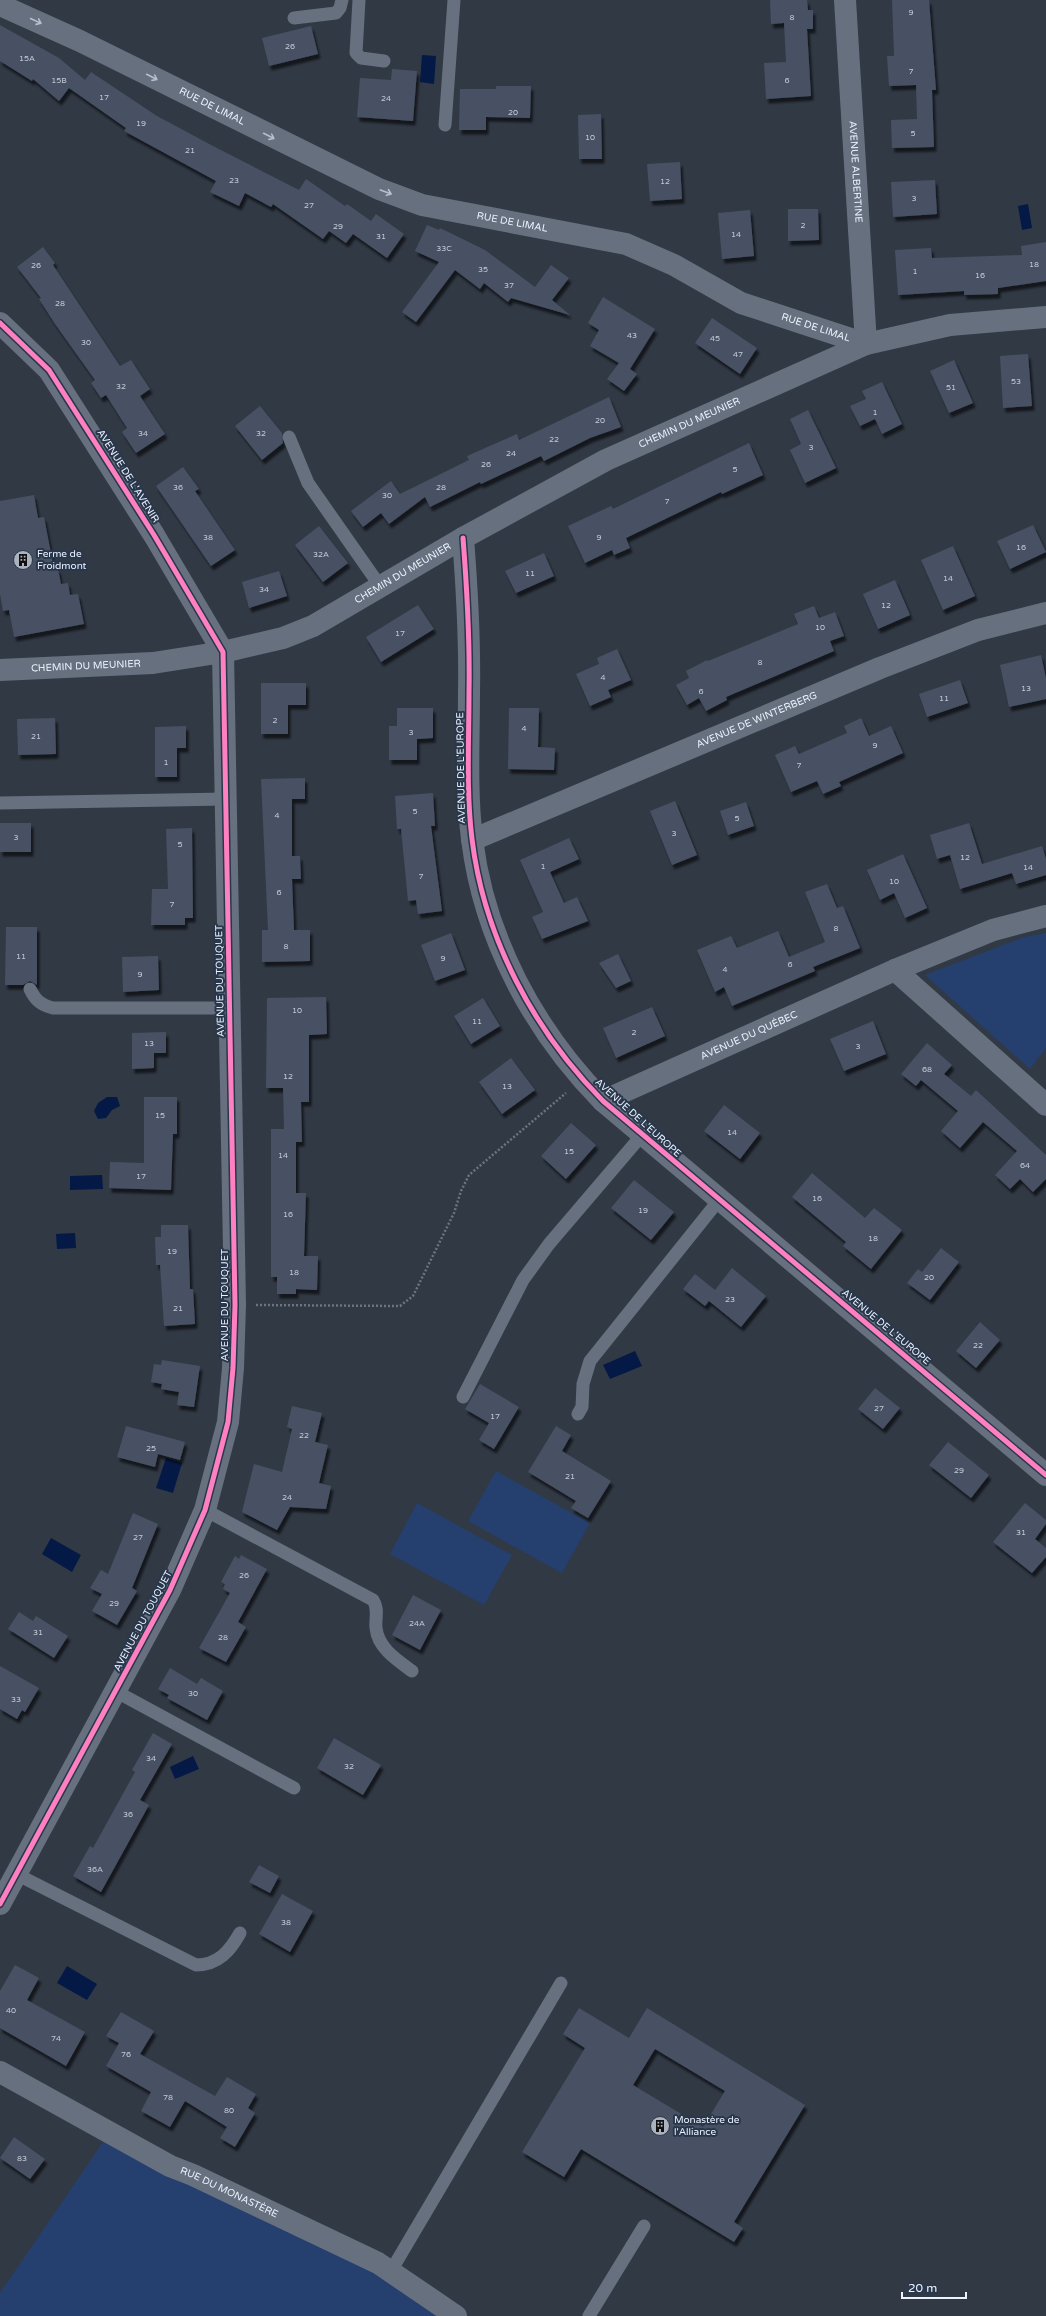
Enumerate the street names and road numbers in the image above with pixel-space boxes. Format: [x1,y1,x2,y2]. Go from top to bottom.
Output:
street label: RUE DE LIMAL [177,85,247,128]
street label: AVENUE ALBERTINE [846,120,865,223]
street label: RUE DE LIMAL [476,210,549,235]
street label: RUE DE LIMAL [780,311,852,344]
street label: CHEMIN DU MEUNIER [637,395,742,451]
street label: AVENUE DE L'AVENIR [94,427,162,525]
street label: CHEMIN DU MEUNIER [352,540,453,606]
street label: CHEMIN DU MEUNIER [31,658,141,675]
street label: AVENUE DE WINTERBERG [694,689,819,751]
street label: AVENUE DE L'EUROPE [454,712,468,824]
street label: AVENUE DU TOUQUET [213,925,227,1037]
street label: AVENUE DU QUÉBEC [699,1009,799,1062]
street label: AVENUE DE L'EUROPE [592,1076,684,1160]
street label: AVENUE DU TOUQUET [219,1249,231,1361]
street label: AVENUE DE L'EUROPE [839,1287,933,1367]
street label: AVENUE DU TOUQUET [111,1569,175,1673]
street label: RUE DU MONASTÈRE [179,2165,280,2221]

